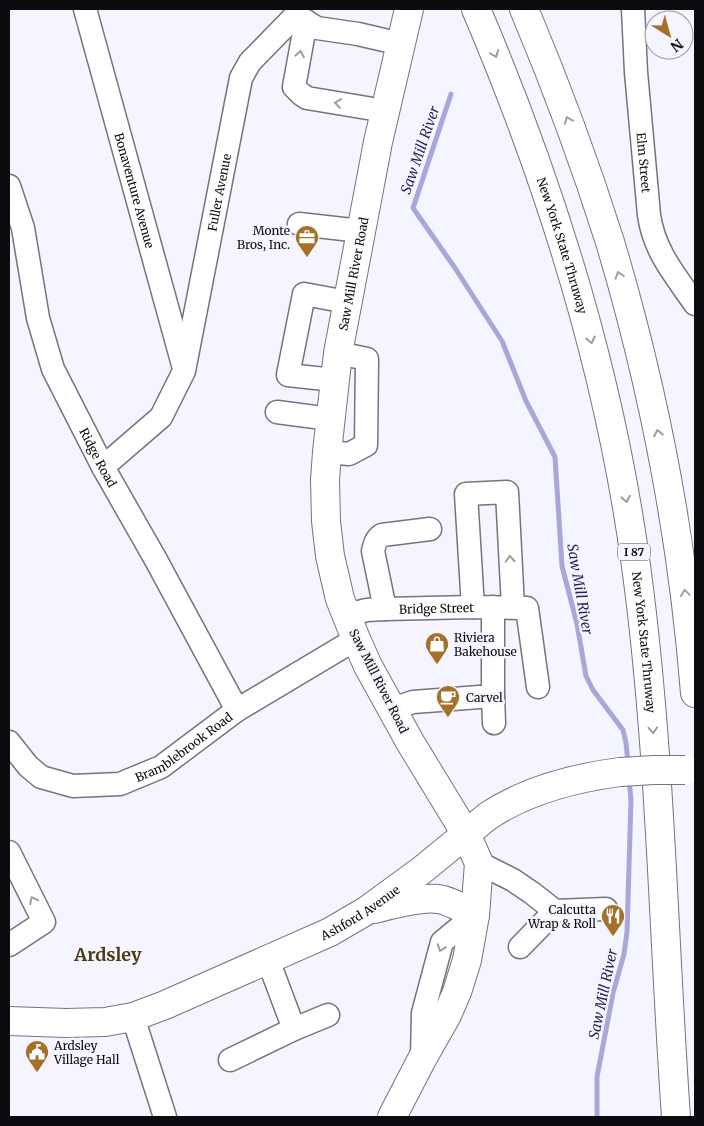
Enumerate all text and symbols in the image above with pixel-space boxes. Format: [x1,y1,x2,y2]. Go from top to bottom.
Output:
north arrow [644,10,694,60]
text: N [667,35,687,56]
one-way arrow [489,49,499,58]
one-way arrow [294,50,304,59]
one-way arrow [333,98,342,108]
water label: Saw Mill River [397,103,444,196]
one-way arrow [564,117,574,125]
street label: Bonaventure Avenue [112,131,158,250]
street label: Elm Street [634,132,654,194]
street label: Fuller Avenue [204,152,234,232]
street label: New York State Thruway [534,175,591,315]
street label: Saw Mill River Road [335,216,371,332]
place label: Monte Bros, Inc. [237,223,290,252]
office icon: Monte Bros, Inc. [294,224,320,258]
one-way arrow [614,271,624,279]
one-way arrow [585,336,596,345]
street label: Ridge Road [77,425,120,490]
one-way arrow [653,428,663,437]
one-way arrow [620,495,630,504]
water label: Saw Mill River [563,542,597,636]
road number: I 87 [618,544,650,560]
one-way arrow [505,554,516,562]
street label: New York State Thruway [629,571,659,714]
one-way arrow [680,589,690,597]
street label: Bridge Street [399,599,474,616]
street label: Saw Mill River Road [346,626,412,736]
place label: Riviera Bakehouse [454,630,517,659]
shop icon: Riviera Bakehouse [424,631,450,665]
cafe icon: Carvel [435,684,461,718]
place label: Carvel [466,690,503,705]
street label: Bramblebrook Road [133,709,235,784]
one-way arrow [648,726,659,734]
street label: Ashford Avenue [317,882,402,943]
one-way arrow [29,896,39,905]
place label: Calcutta Wrap & Roll [527,902,597,931]
restaurant icon: Calcutta Wrap & Roll [600,903,626,937]
district label: Ardsley [73,943,142,966]
one-way arrow [437,943,447,952]
water label: Saw Mill River [585,947,621,1041]
place label: Ardsley Village Hall [53,1038,120,1067]
public building icon: Ardsley Village Hall [24,1039,50,1073]

